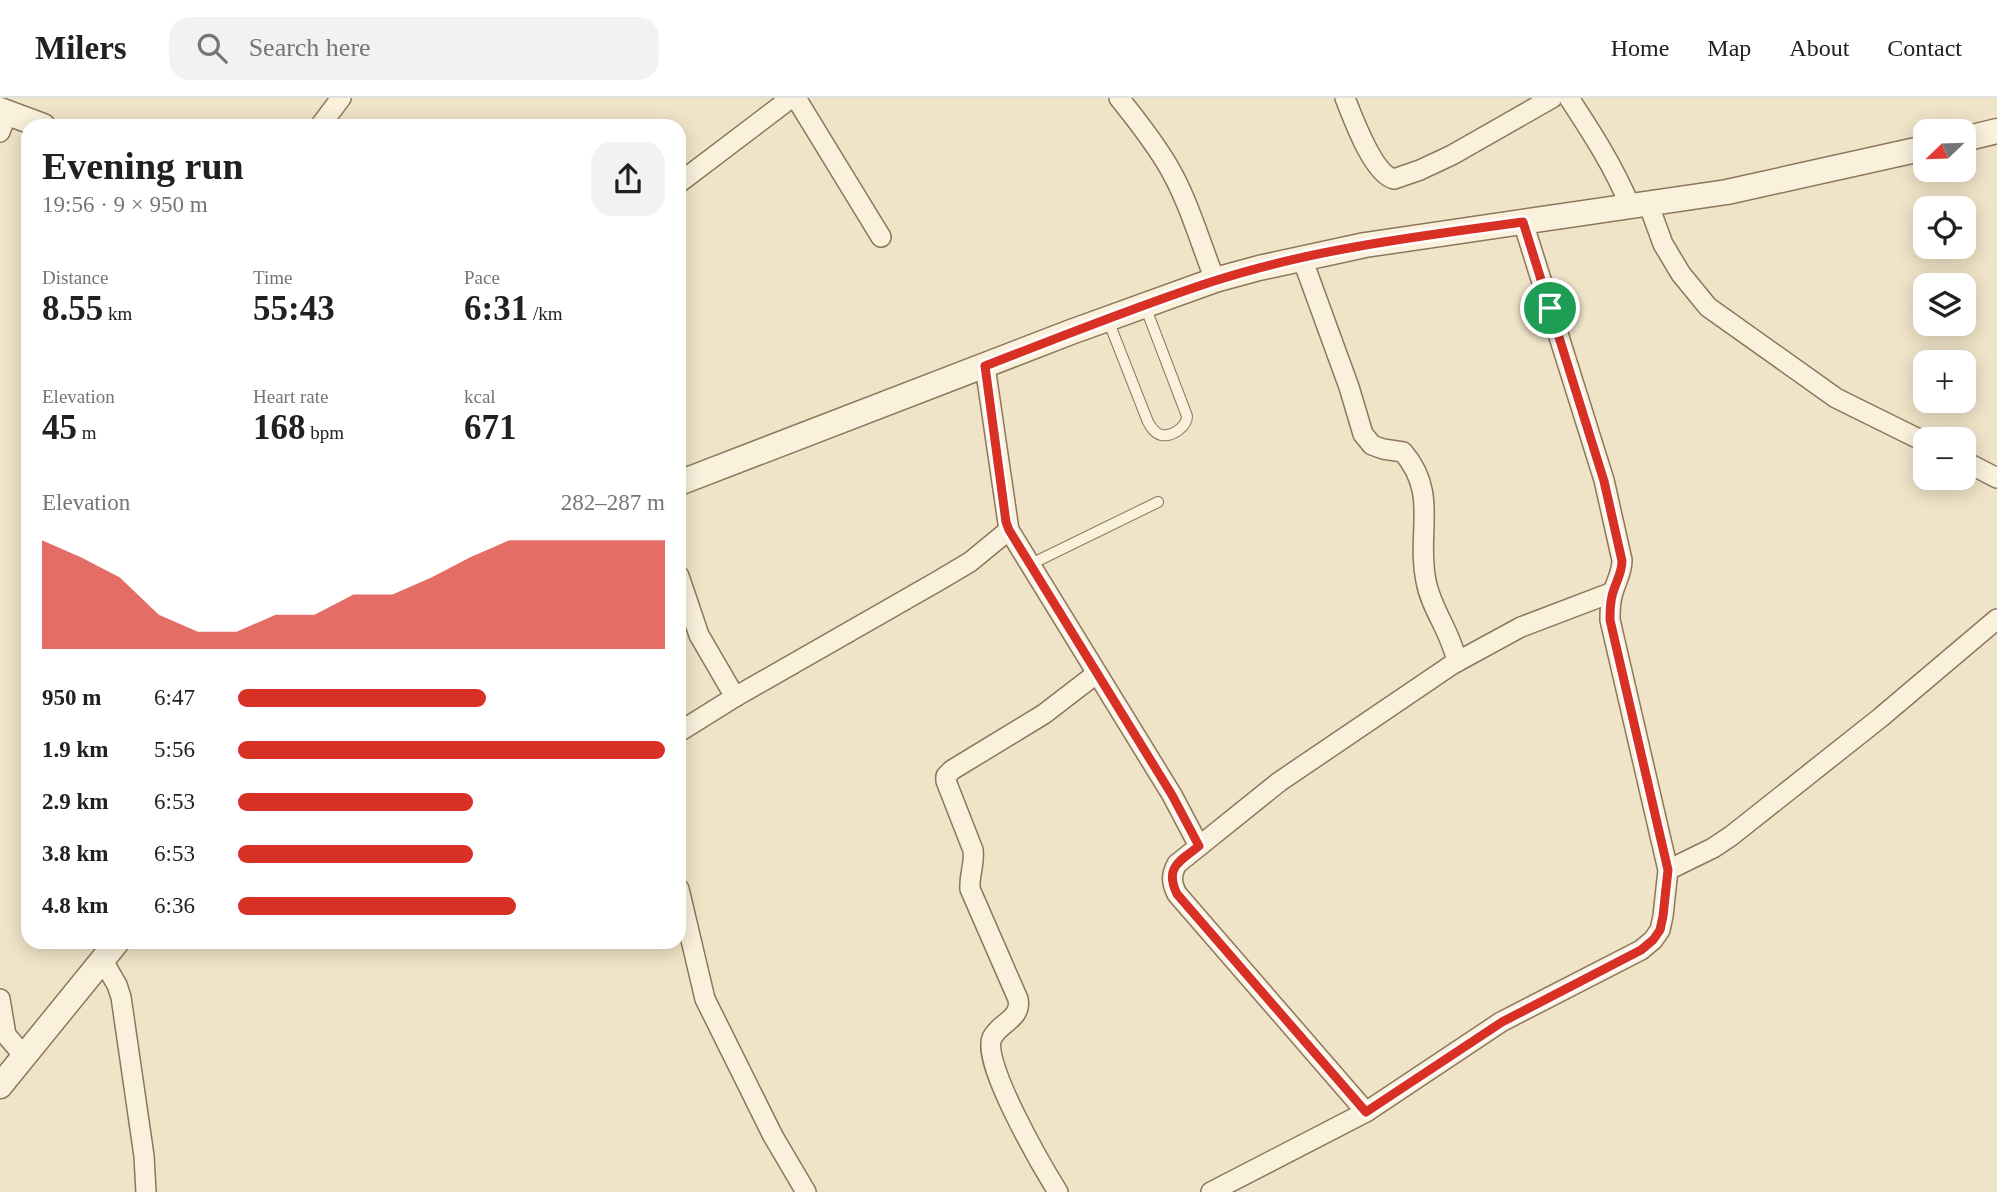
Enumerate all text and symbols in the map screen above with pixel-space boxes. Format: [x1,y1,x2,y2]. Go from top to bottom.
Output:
search box [169,17,659,80]
icon: search [193,29,231,67]
text: Milers [35,30,127,66]
text: Search here [249,33,371,62]
text: Home [1611,35,1669,61]
text: Map [1707,35,1751,61]
text: About [1789,35,1849,61]
text: Contact [1887,35,1962,61]
north arrow [1913,119,1976,182]
map controls [1913,119,1976,490]
button: share [591,142,665,216]
text: Evening run [42,145,244,187]
text: 19:56 · 9 × 950 m [42,192,208,217]
button: locate [1913,196,1976,259]
text: Distance [42,267,108,288]
text: Time [253,267,292,288]
text: Pace [464,267,500,288]
button: layers [1913,273,1976,336]
pin [1520,278,1580,338]
text: 8.55 [42,289,103,328]
text: 55:43 [253,289,335,328]
text: 6:31 [464,289,528,328]
icon: arrive [1531,289,1569,327]
text: km [103,303,132,324]
text: /km [528,303,562,324]
button: + [1913,350,1976,413]
text: Elevation [42,386,115,407]
text: Heart rate [253,386,328,407]
text: kcal [464,386,496,407]
text: 45 [42,408,77,447]
text: 168 [253,408,306,447]
text: 671 [464,408,517,447]
text: m [77,422,97,443]
text: bpm [306,422,344,443]
button: − [1913,427,1976,490]
text: Elevation [42,490,130,515]
text: 282–287 m [561,490,665,515]
text: 950 m [42,685,101,710]
text: 6:47 [154,685,195,710]
text: 1.9 km [42,737,108,762]
text: 5:56 [154,737,195,762]
text: 2.9 km [42,789,108,814]
text: 6:53 [154,789,195,814]
text: 3.8 km [42,841,108,866]
text: 6:53 [154,841,195,866]
text: 4.8 km [42,893,108,918]
text: 6:36 [154,893,195,918]

